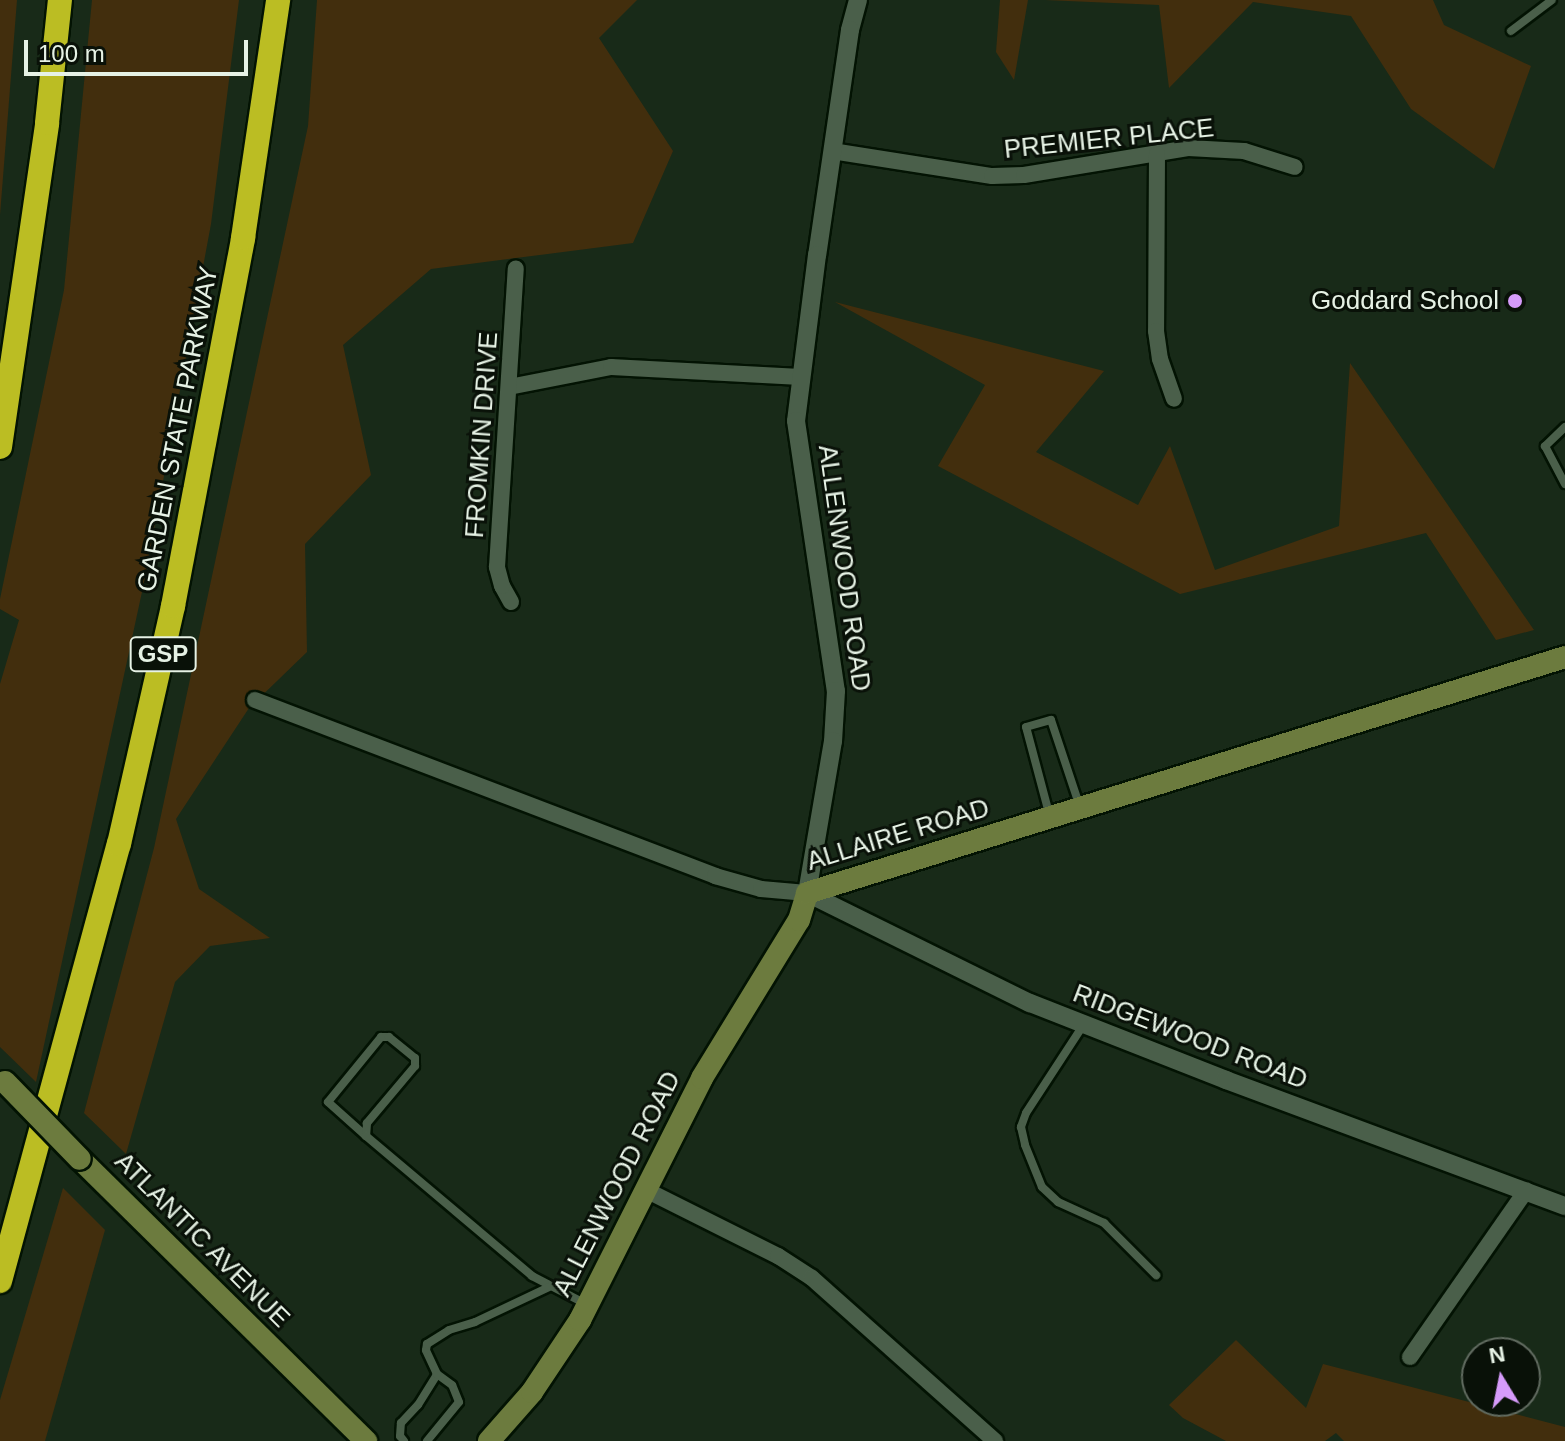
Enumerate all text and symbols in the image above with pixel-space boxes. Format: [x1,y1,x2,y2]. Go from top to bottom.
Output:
scale bar [28,24,252,74]
text: 100 m [38,40,105,67]
street label: PREMIER PLACE [1002,112,1216,166]
street label: GARDEN STATE PARKWAY [131,264,225,594]
place label: Goddard School [1311,285,1499,317]
marker: Goddard School [1506,292,1524,310]
street label: FROMKIN DRIVE [459,331,505,539]
street label: ALLENWOOD ROAD [811,443,877,693]
road number: GSP [129,634,197,674]
street label: ALLAIRE ROAD [803,792,993,878]
street label: RIDGEWOOD ROAD [1068,978,1312,1096]
street label: ALLENWOOD ROAD [547,1066,687,1302]
street label: ATLANTIC AVENUE [108,1146,296,1334]
north arrow [1461,1337,1541,1417]
text: N [1487,1341,1507,1369]

